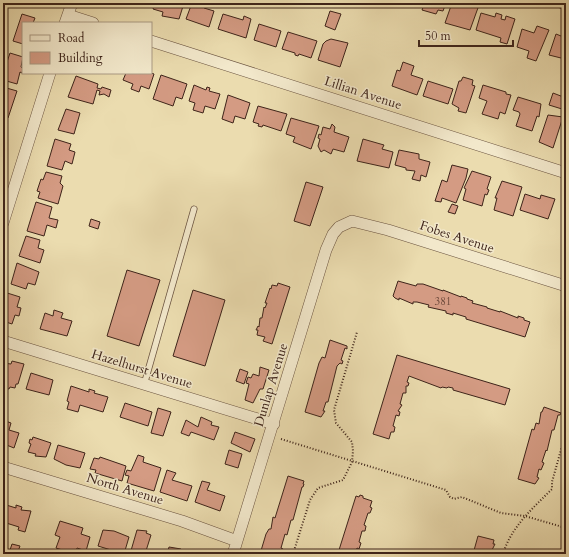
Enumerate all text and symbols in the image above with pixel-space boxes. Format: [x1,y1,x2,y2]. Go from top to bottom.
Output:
legend [22,22,152,74]
scale bar [419,22,513,48]
text: 50 m [425,28,452,44]
text: Road [58,30,85,46]
text: Building [58,50,103,66]
street label: Lillian Avenue [322,72,404,114]
street label: Fobes Avenue [417,216,497,258]
house number: 381 [435,294,451,309]
street label: Dunlap Avenue [250,341,292,429]
street label: Hazelhurst Avenue [89,345,195,393]
street label: North Avenue [84,469,166,509]

